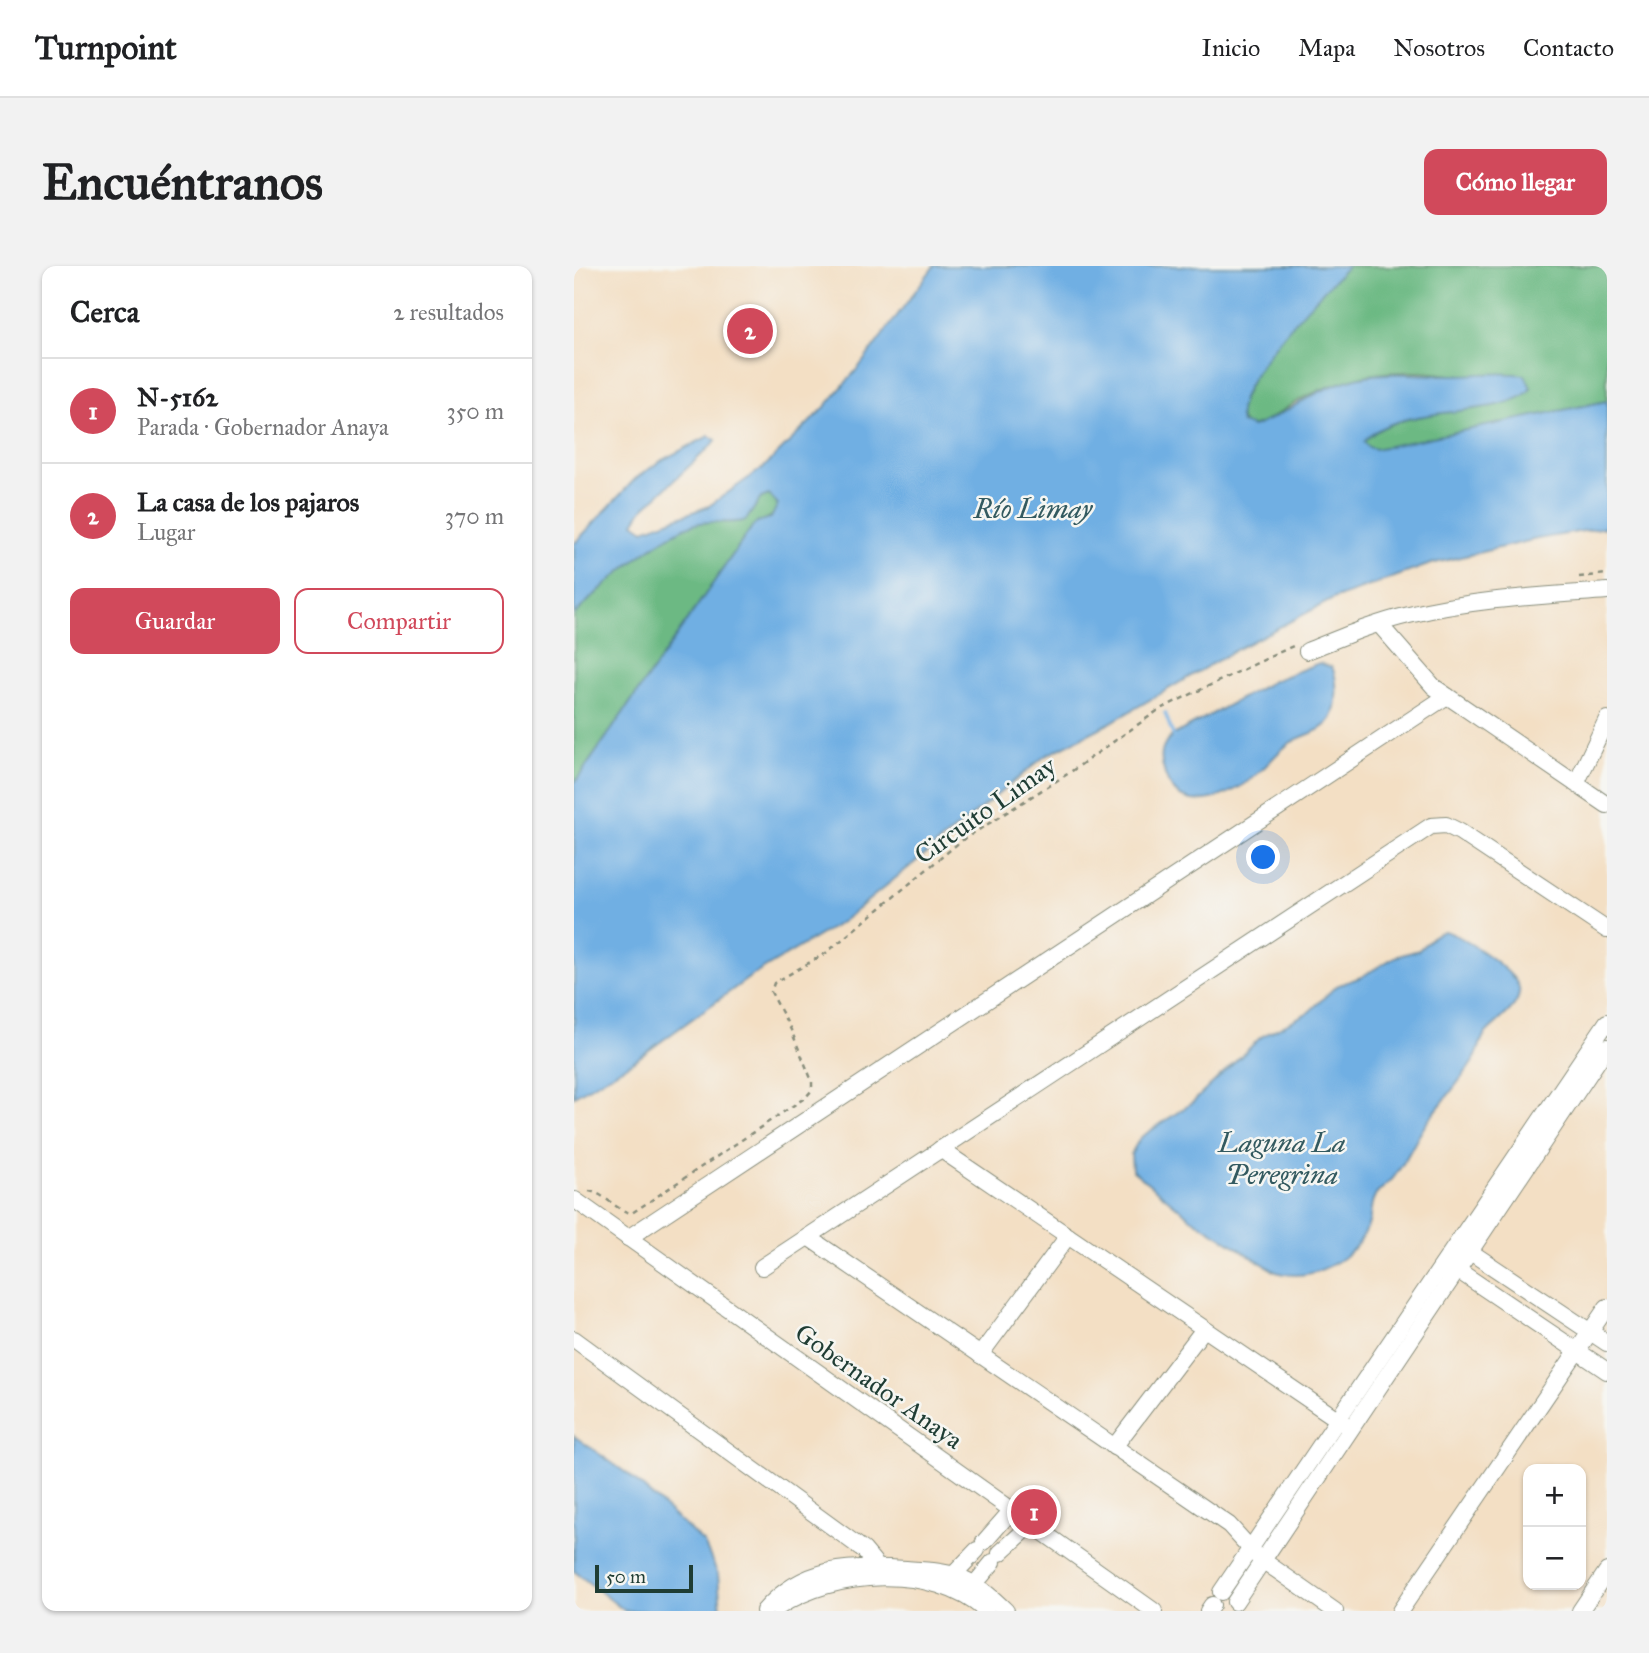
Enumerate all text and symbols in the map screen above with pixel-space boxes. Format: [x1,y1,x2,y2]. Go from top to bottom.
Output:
text: Turnpoint [35,28,177,68]
text: Inicio [1202,33,1260,63]
text: Mapa [1298,33,1355,63]
text: Nosotros [1393,33,1485,63]
text: Contacto [1523,33,1614,63]
button: Cómo llegar [1424,149,1607,215]
text: Encuéntranos [42,153,323,212]
text: Cerca [70,294,139,330]
text: 2 resultados [393,298,504,326]
pin: 2 [727,305,773,357]
text: N-5162 [137,381,218,413]
text: 1 [88,397,98,425]
text: 350 m [446,397,504,425]
text: Parada · Gobernador Anaya [137,413,389,441]
text: La casa de los pajaros [137,486,359,518]
water label: Río Limay [973,491,1094,526]
text: 2 [87,502,99,530]
text: 370 m [445,502,504,530]
text: Lugar [137,518,195,546]
button: Guardar [70,588,280,654]
button: Compartir [294,588,504,654]
street label: Circuito Limay [908,749,1063,871]
your location [1246,840,1280,874]
water label: Laguna La Peregrina [1216,1125,1346,1192]
street label: Gobernador Anaya [789,1316,969,1456]
map controls [1523,1464,1586,1590]
button: + [1523,1464,1586,1527]
pin: 1 [1011,1486,1057,1538]
button: − [1523,1527,1586,1590]
scale bar [595,1562,693,1594]
text: 50 m [606,1565,646,1588]

